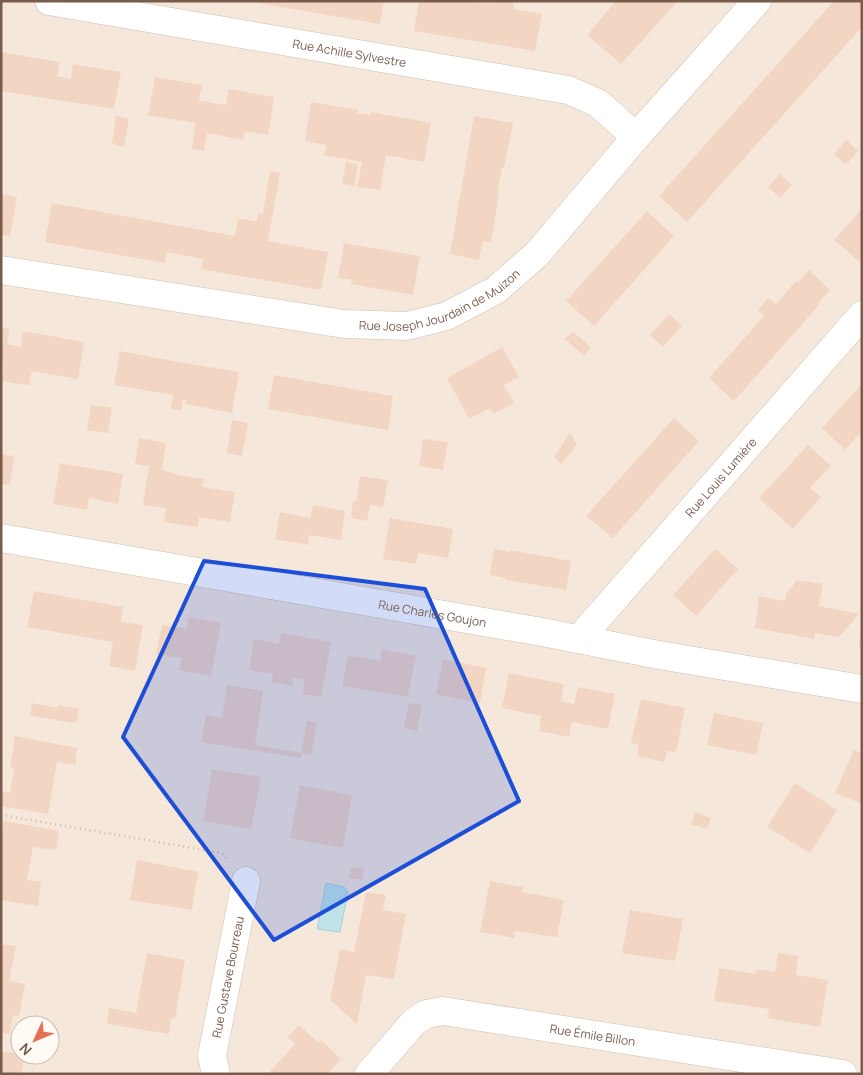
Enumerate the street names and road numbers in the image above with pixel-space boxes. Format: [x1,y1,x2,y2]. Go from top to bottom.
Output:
street label: Rue Achille Sylvestre [291,34,408,71]
street label: Rue Joseph Jourdain de Muizon [359,265,523,335]
street label: Rue Louis Lumière [681,434,760,521]
street label: Rue Charles Goujon [377,595,488,631]
street label: Rue Gustave Bourreau [207,915,247,1039]
street label: Rue Émile Billon [549,1019,637,1050]

